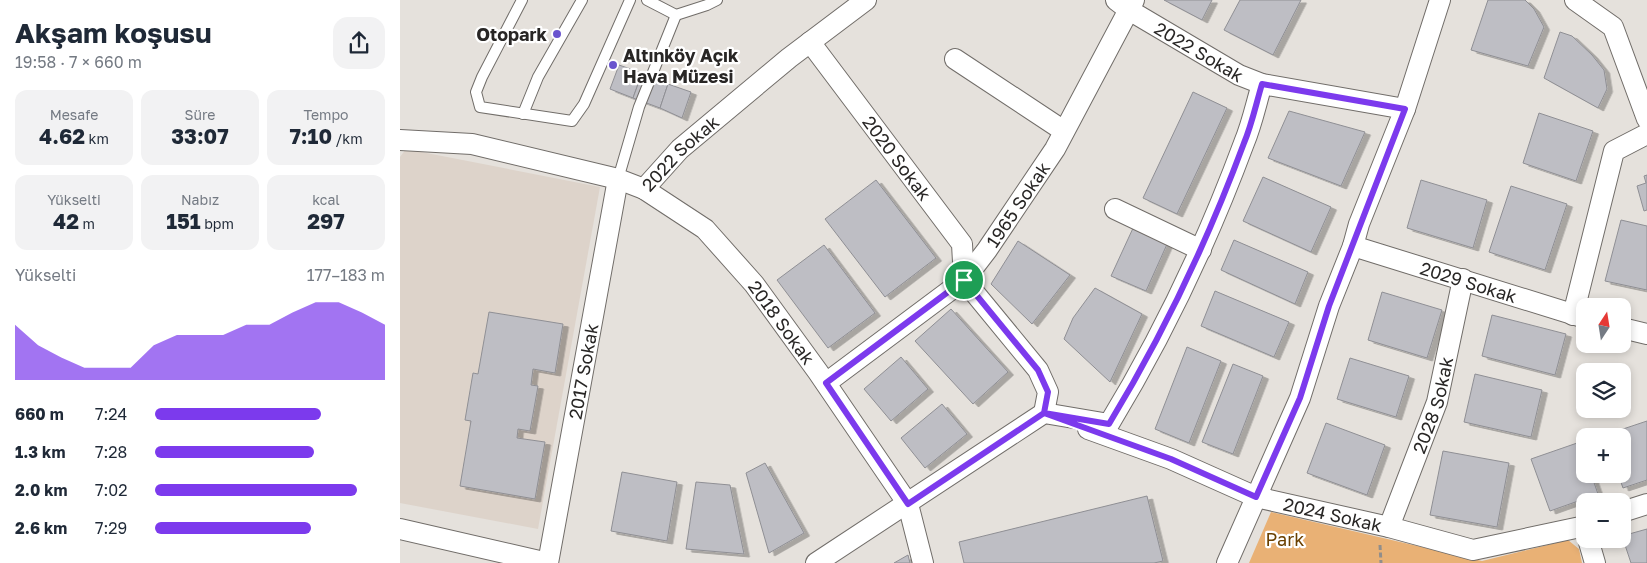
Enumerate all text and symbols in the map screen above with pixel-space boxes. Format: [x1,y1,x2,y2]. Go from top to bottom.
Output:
text: Akşam koşusu [15,16,212,49]
button: share [333,17,385,69]
street label: 2022 Sokak [1151,17,1248,86]
place label: Otopark [476,23,548,45]
marker: Otopark [551,28,563,40]
place label: Altınköy Açık Hava Müzesi [623,44,739,87]
text: 19:58 · 7 × 660 m [15,52,142,72]
marker: Altınköy Açık Hava Müzesi [607,59,619,71]
text: Mesafe [50,106,98,123]
text: Süre [185,106,215,123]
text: Tempo [304,106,348,123]
street label: 2022 Sokak [637,110,723,196]
street label: 2020 Sokak [858,111,936,205]
text: 4.62 [39,123,85,149]
text: 33:07 [171,123,229,149]
text: 7:10 [289,123,332,149]
text: km [85,130,109,147]
text: /km [332,130,363,147]
street label: 1965 Sokak [981,158,1054,251]
text: Yükselti [47,191,101,208]
text: Nabız [181,191,219,208]
text: kcal [312,191,340,208]
text: 42 [53,208,79,234]
text: 151 [166,208,201,234]
text: 297 [307,208,345,234]
text: m [79,215,95,232]
text: bpm [201,215,234,232]
street label: 2029 Sokak [1417,257,1520,307]
pin [943,259,985,301]
text: Yükselti [15,265,76,285]
text: 177–183 m [307,265,385,285]
icon: arrive [950,266,978,294]
street label: 2018 Sokak [744,276,820,369]
north arrow [1576,298,1631,352]
map controls [1576,298,1631,548]
street label: 2017 Sokak [563,321,602,421]
street label: 2028 Sokak [1407,354,1457,456]
button: layers [1576,363,1631,418]
text: 660 m [15,404,64,424]
text: 7:24 [95,404,127,424]
button: + [1576,428,1631,483]
text: 1.3 km [15,442,65,462]
text: 7:28 [95,442,127,462]
text: 2.0 km [15,480,68,500]
text: 7:02 [95,480,127,500]
street label: 2024 Sokak [1281,493,1384,536]
button: − [1576,493,1631,548]
text: 2.6 km [15,518,67,538]
text: 7:29 [95,518,127,538]
park label: Park [1266,528,1304,550]

